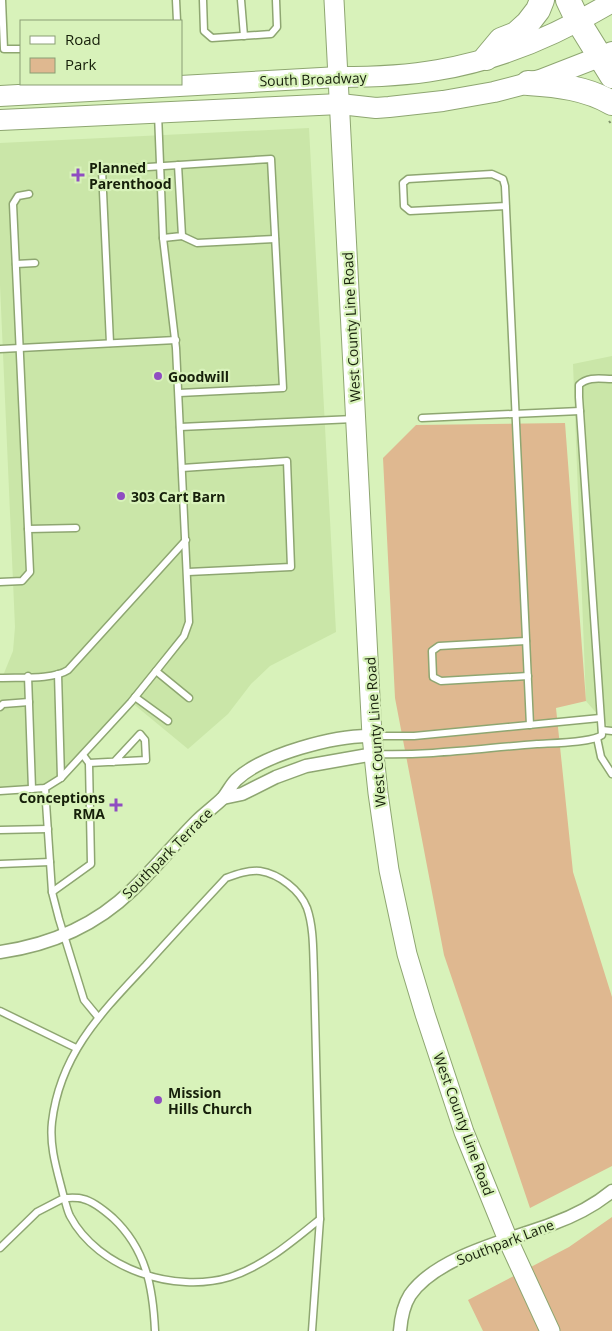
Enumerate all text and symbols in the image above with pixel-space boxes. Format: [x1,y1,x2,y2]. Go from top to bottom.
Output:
legend [20,20,182,85]
text: Road [65,29,101,49]
text: Park [65,54,96,74]
street label: South Broadway [259,68,368,90]
place label: Planned Parenthood [89,158,172,193]
marker: Planned Parenthood [71,168,85,182]
street label: West County Line Road [338,251,364,403]
place label: Goodwill [168,367,229,386]
marker: Goodwill [152,370,164,382]
place label: 303 Cart Barn [131,487,226,506]
marker: 303 Cart Barn [115,490,127,502]
street label: West County Line Road [360,656,390,808]
place label: Conceptions RMA [19,788,105,823]
marker: Conceptions RMA [109,798,123,812]
street label: Southpark Terrace [118,804,216,902]
street label: West County Line Road [429,1050,499,1198]
place label: Mission Hills Church [168,1083,252,1118]
marker: Mission Hills Church [152,1094,164,1106]
street label: Southpark Lane [454,1215,557,1269]

